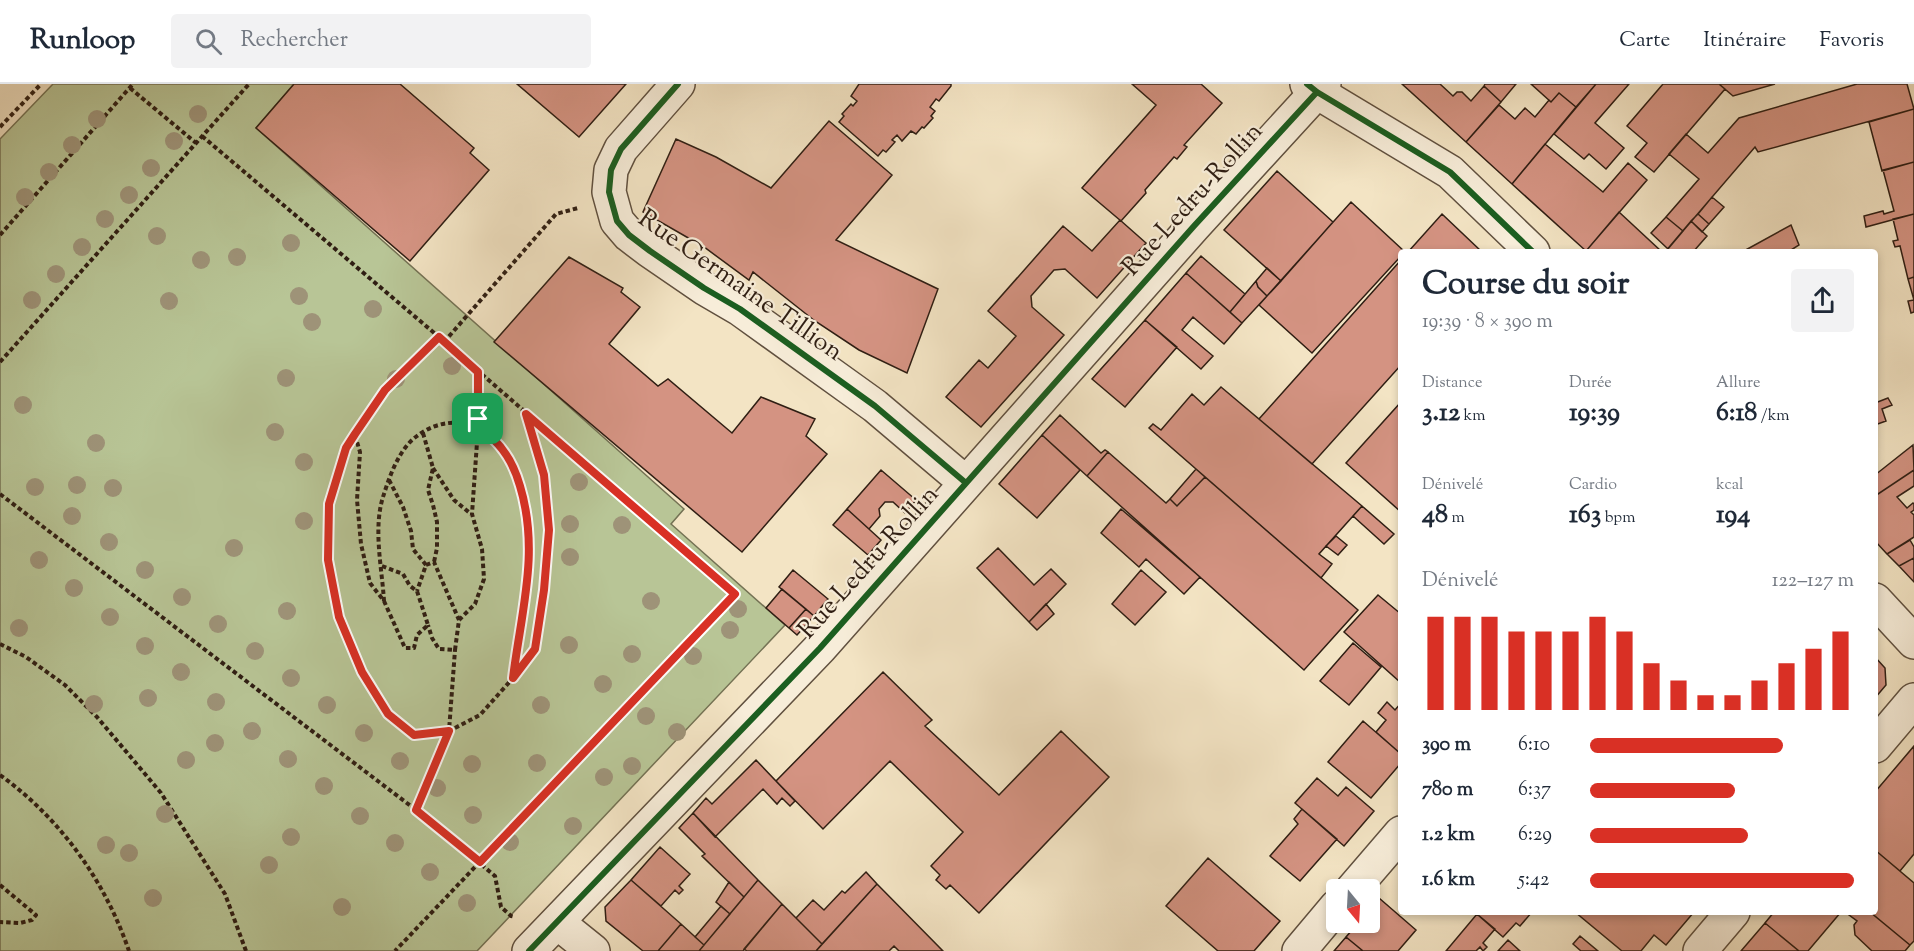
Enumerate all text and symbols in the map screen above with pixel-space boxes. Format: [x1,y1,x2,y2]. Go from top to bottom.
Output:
search box [171,14,591,68]
text: Runloop [30,21,135,61]
icon: search [192,25,225,58]
text: Rechercher [240,25,348,57]
text: Carte [1619,26,1670,56]
text: Itinéraire [1703,26,1786,56]
text: Favoris [1819,26,1884,56]
street label: Rue Ledru-Rollin [1114,115,1272,285]
street label: Rue Germaine Tillion [630,201,850,371]
text: Course du soir [1422,261,1629,309]
button: share [1791,269,1854,332]
text: 19:39 · 8 × 390 m [1422,308,1553,337]
text: Distance [1422,372,1482,395]
text: Durée [1569,372,1612,395]
text: Allure [1716,372,1760,395]
pin [452,393,503,444]
text: 3.12 [1422,395,1460,432]
text: 19:39 [1569,395,1620,432]
text: 6:18 [1716,395,1757,432]
icon: arrive [461,402,494,435]
text: km [1460,405,1485,428]
text: /km [1757,405,1790,428]
text: Dénivelé [1422,474,1483,497]
text: Cardio [1569,474,1617,497]
text: kcal [1716,474,1744,497]
street label: Rue Ledru-Rollin [790,478,948,648]
text: 48 [1422,497,1448,534]
text: 163 [1569,497,1601,534]
text: 194 [1716,497,1750,534]
text: m [1448,507,1465,530]
text: bpm [1601,507,1635,530]
text: Dénivelé [1422,567,1498,596]
text: 122–127 m [1772,567,1854,596]
text: 390 m [1422,731,1471,760]
text: 6:10 [1518,731,1550,760]
text: 780 m [1422,776,1473,805]
text: 6:37 [1518,776,1551,805]
text: 1.2 km [1422,821,1475,850]
text: 6:29 [1518,821,1552,850]
text: 1.6 km [1422,866,1475,895]
text: 5:42 [1518,866,1549,895]
north arrow [1326,879,1380,933]
map controls [1326,879,1380,933]

